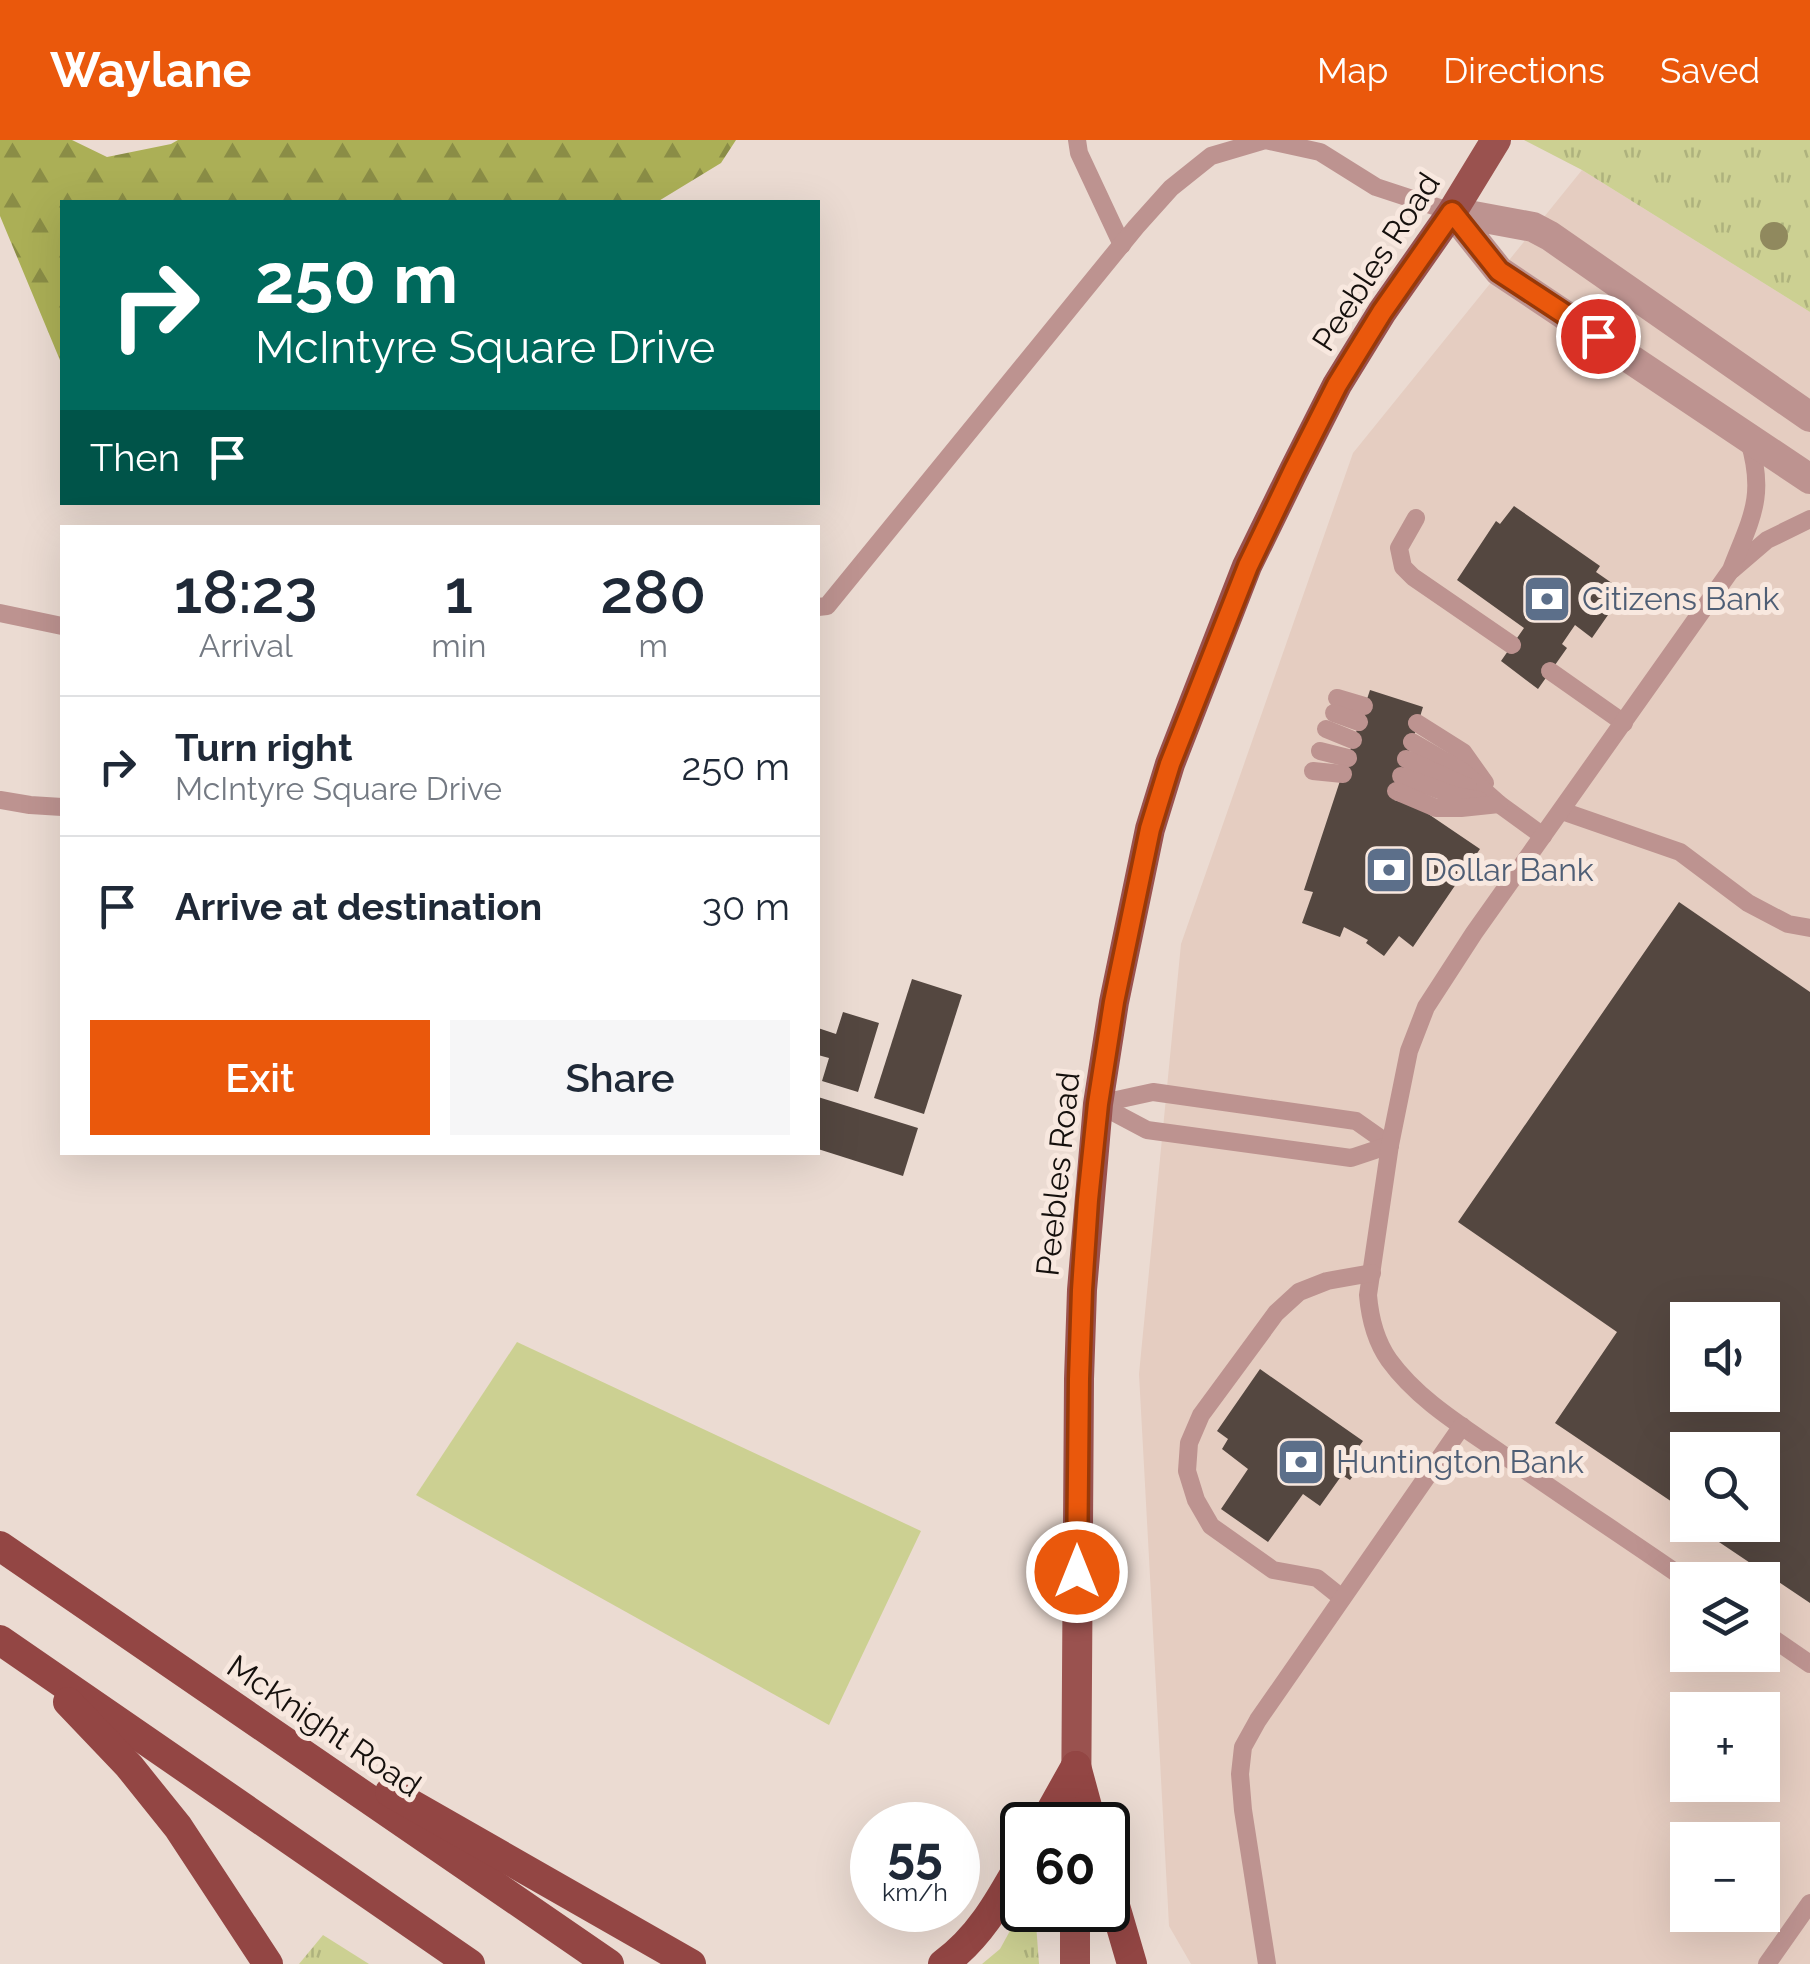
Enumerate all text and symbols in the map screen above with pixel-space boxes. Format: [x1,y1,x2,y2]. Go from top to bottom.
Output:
text: Waylane [50,42,251,98]
text: Map [1317,50,1388,91]
text: Directions [1443,50,1605,91]
text: Saved [1660,50,1760,91]
street label: Peebles Road [1304,166,1447,358]
text: 250 m [255,237,458,319]
icon: right [90,240,220,370]
pin [1556,294,1641,379]
icon: arrive [1571,309,1626,364]
text: McIntyre Square Drive [255,321,715,374]
icon: arrive [200,430,255,485]
text: Then [90,435,180,480]
text: 18:23 [174,557,317,627]
text: 1 [445,557,473,627]
text: 280 [600,557,706,627]
bank icon: Citizens Bank [1521,573,1573,625]
place label: Citizens Bank [1582,580,1779,617]
text: Arrival [199,627,293,664]
text: min [431,627,486,664]
text: m [638,627,668,664]
text: Turn right [175,725,352,770]
icon: right [90,739,145,794]
text: 250 m [682,744,790,789]
text: McIntyre Square Drive [175,770,502,807]
bank icon: Dollar Bank [1363,844,1415,896]
place label: Dollar Bank [1424,851,1594,888]
icon: arrive [90,879,145,934]
text: Arrive at destination [175,884,542,929]
text: 30 m [702,884,790,929]
button: Exit [90,1020,430,1135]
button: Share [450,1020,790,1135]
street label: Peebles Road [1028,1070,1087,1278]
map controls [1670,1302,1780,1932]
button: sound [1670,1302,1780,1412]
button: search [1670,1432,1780,1542]
bank icon: Huntington Bank [1275,1436,1327,1488]
place label: Huntington Bank [1336,1443,1584,1480]
position arrow [1025,1520,1129,1624]
button: layers [1670,1562,1780,1672]
street label: McKnight Road [220,1647,428,1804]
button: + [1670,1692,1780,1802]
speed limit sign: 60 [1000,1802,1130,1932]
button: − [1670,1822,1780,1932]
text: 55 [887,1825,943,1884]
text: km/h [882,1877,948,1907]

